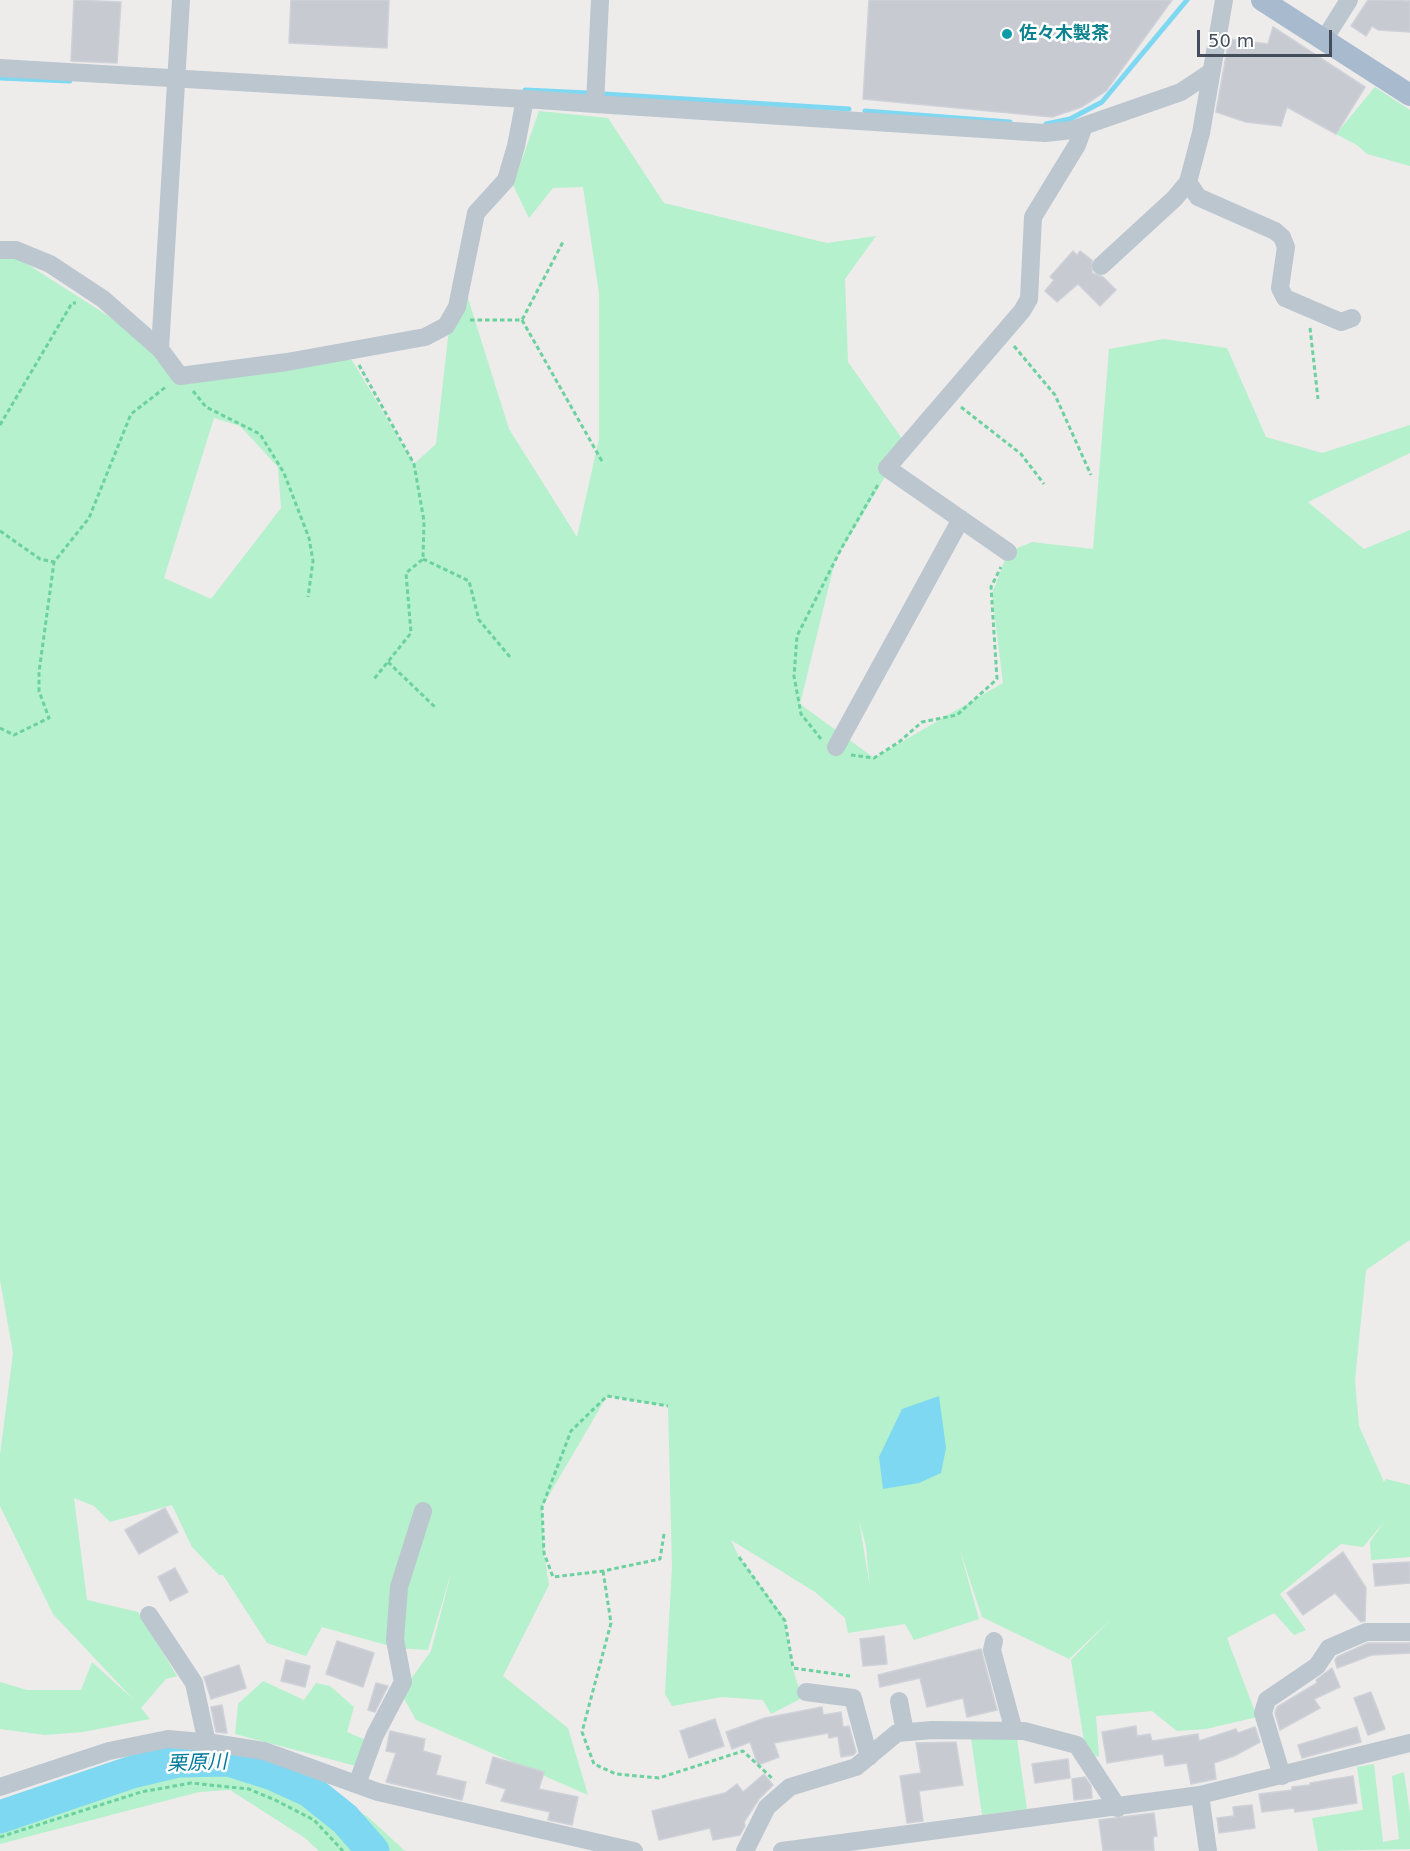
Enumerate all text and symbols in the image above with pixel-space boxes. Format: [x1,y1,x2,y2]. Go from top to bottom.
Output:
scale bar [1200,18,1335,56]
place label: 佐々木製茶 [1019,23,1109,45]
marker: 佐々木製茶 [1000,27,1014,41]
text: 50 m [1208,30,1254,51]
water label: 栗原川 [167,1751,227,1777]

